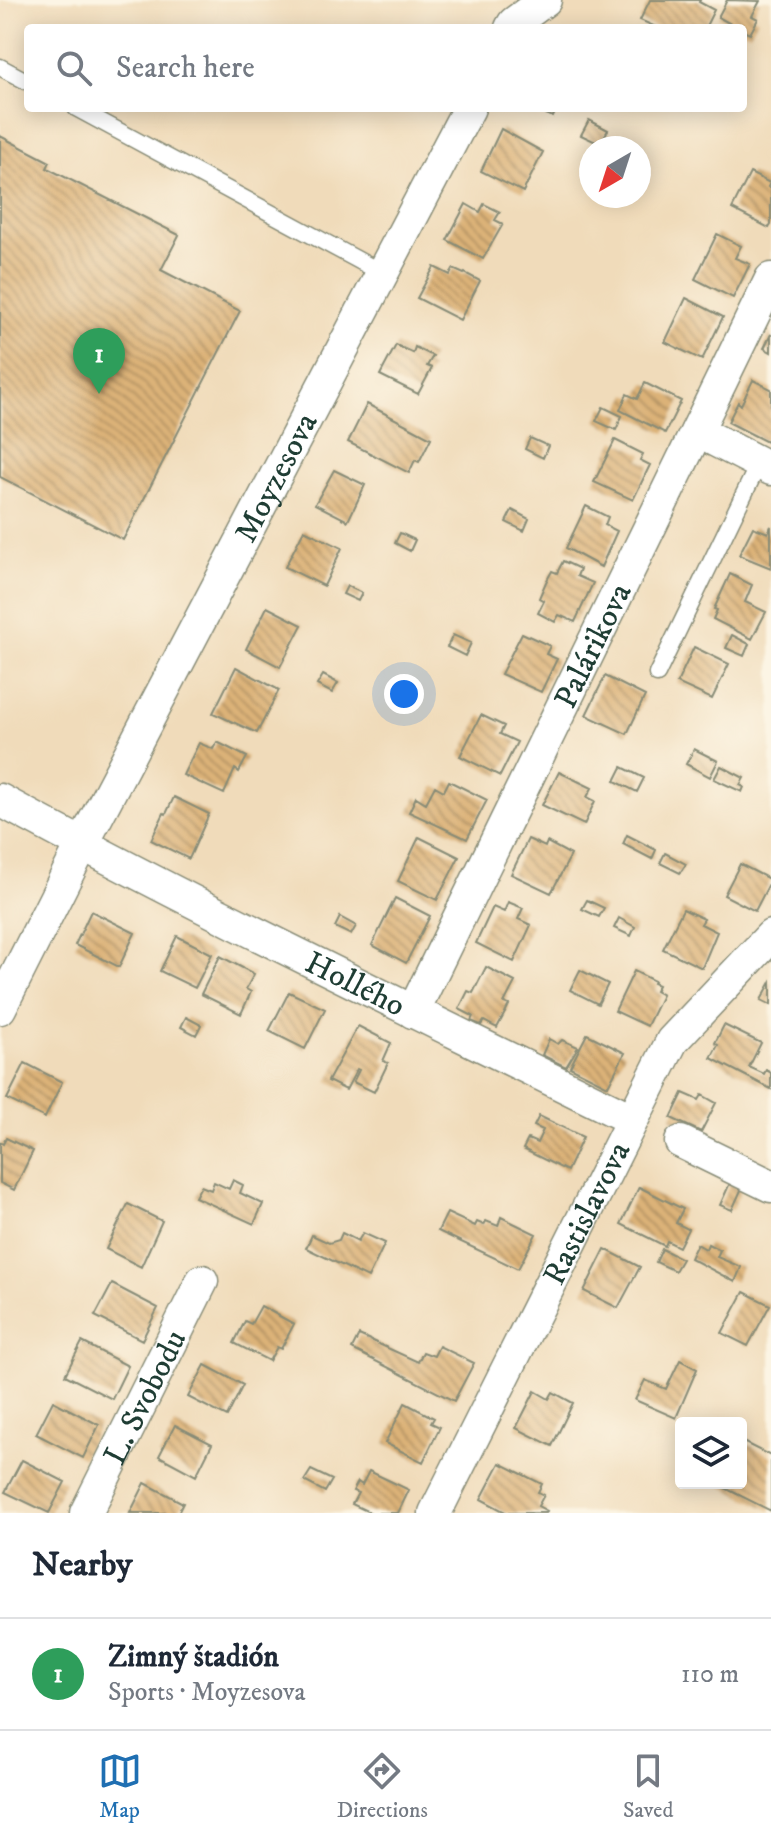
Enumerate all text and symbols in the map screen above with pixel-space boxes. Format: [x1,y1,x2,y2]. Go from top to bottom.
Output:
search box [24,24,747,112]
icon: search [52,46,96,90]
text: Search here [116,50,255,87]
north arrow [579,136,651,208]
pin: 1 [73,328,125,394]
street label: Moyzesova [227,406,328,550]
street label: Palárikova [546,577,641,715]
your location [384,674,424,714]
street label: Hollého [298,943,411,1026]
street label: Rastislavova [535,1135,640,1292]
street label: L. Svobodu [96,1324,196,1472]
map controls [675,1417,747,1489]
button: layers [675,1417,747,1489]
text: Nearby [32,1544,133,1586]
text: Zimný štadión [108,1639,279,1676]
text: 1 [53,1658,63,1691]
text: 110 m [681,1658,739,1691]
text: Sports · Moyzesova [108,1676,306,1709]
tab: Map [98,1749,142,1824]
tab: Directions [337,1749,428,1824]
tab: Saved [623,1749,673,1824]

